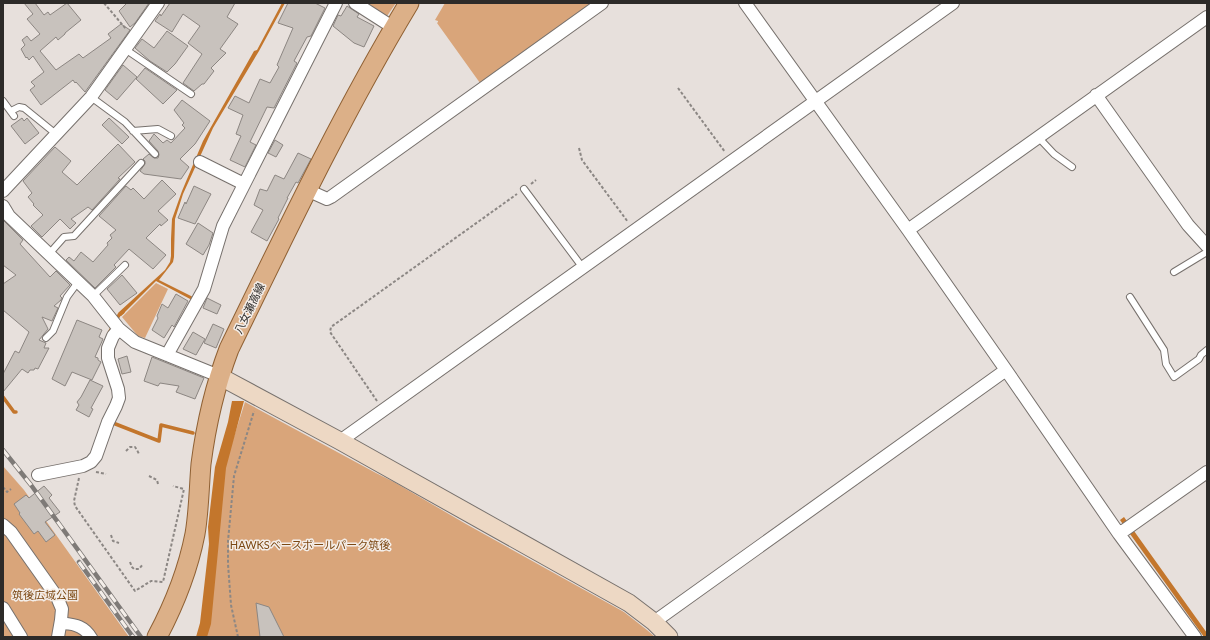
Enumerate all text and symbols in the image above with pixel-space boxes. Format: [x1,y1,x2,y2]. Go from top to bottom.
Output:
street label: 八女瀬高線 [231,280,267,336]
park label: HAWKSベースボールパーク筑後 [230,538,390,551]
park label: 筑後広域公園 [12,588,78,601]

